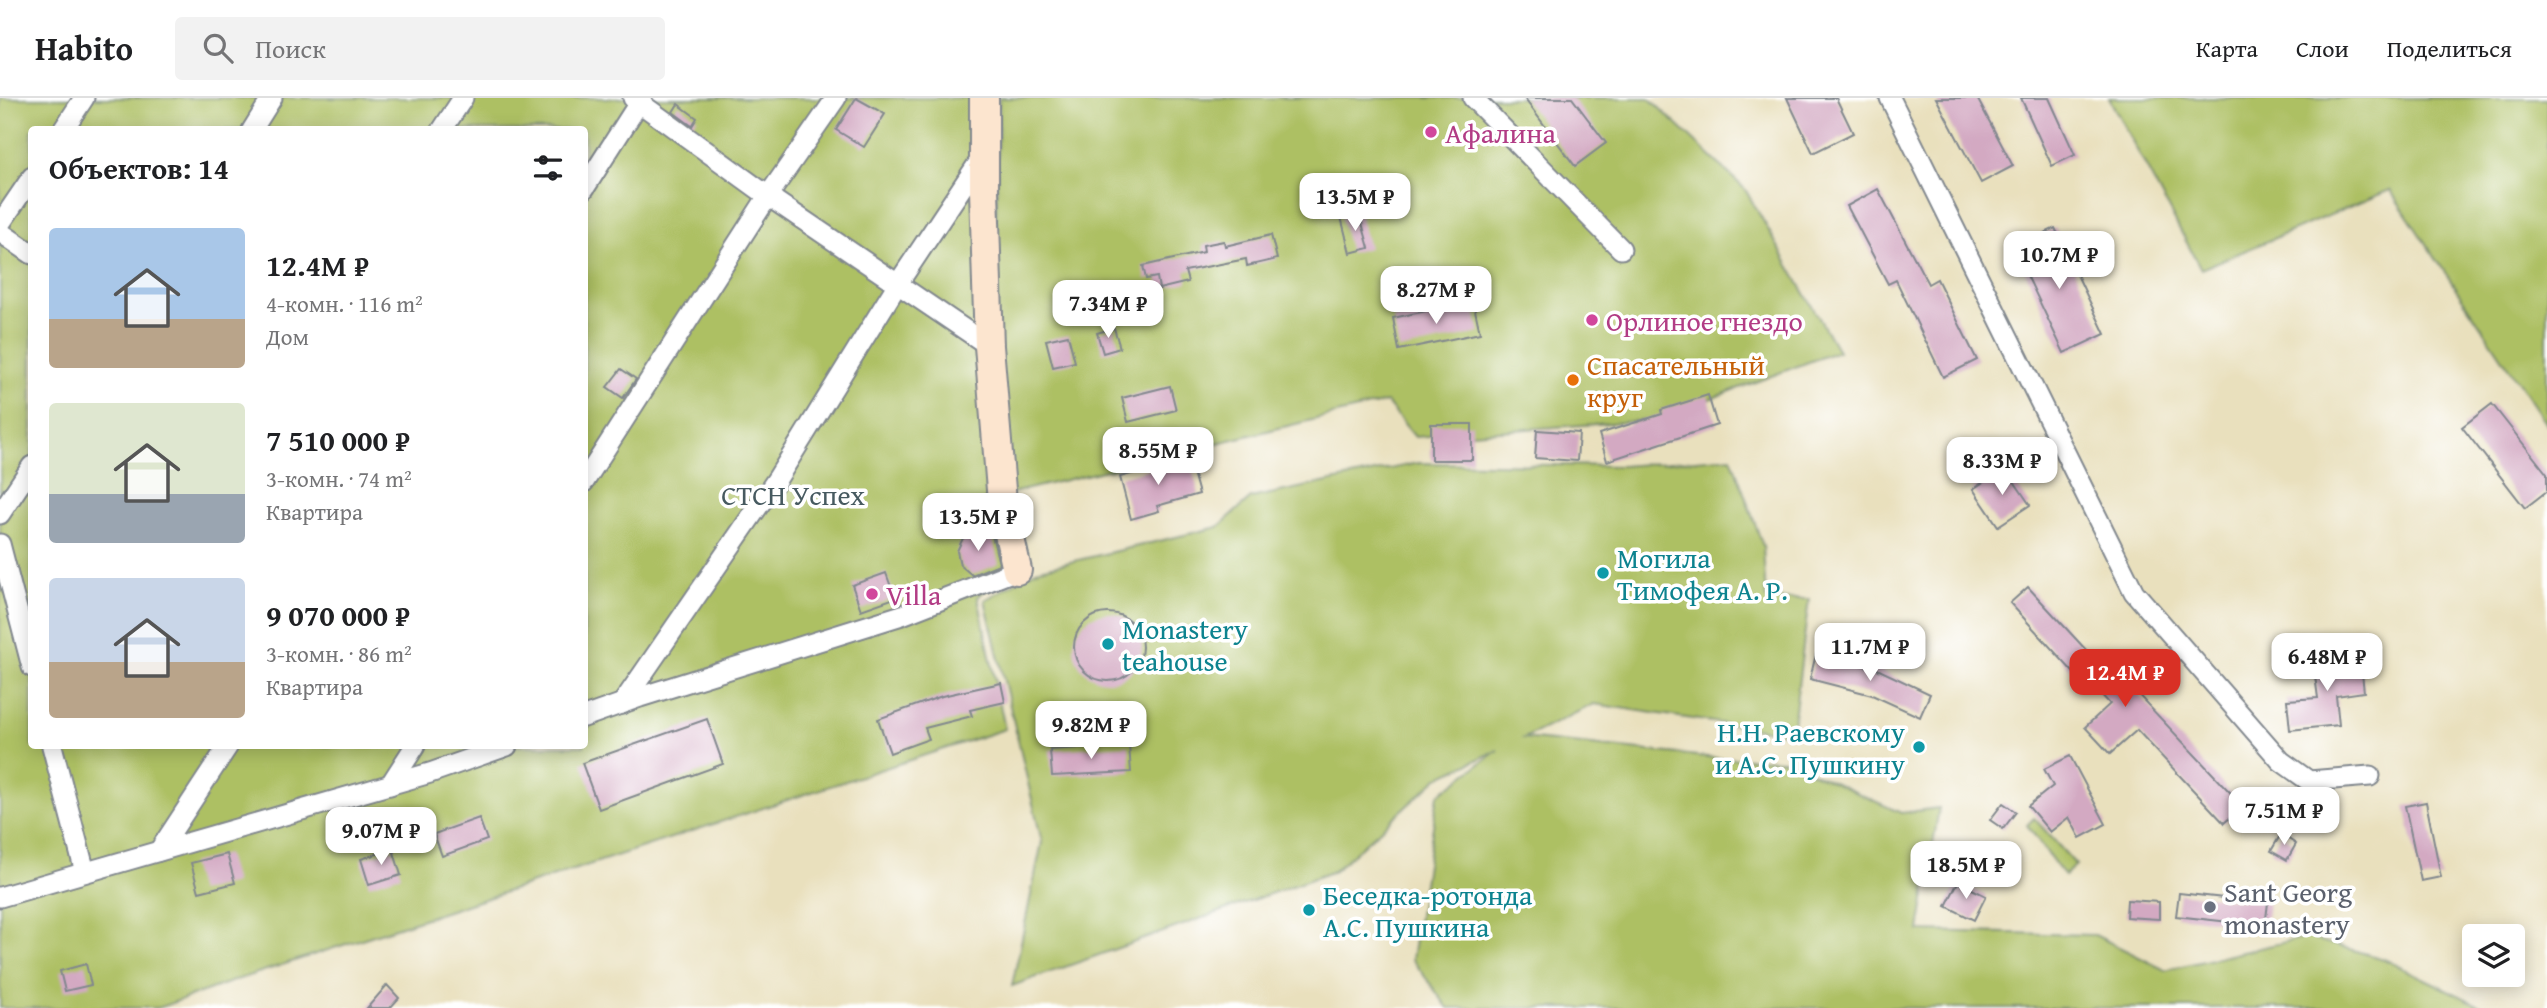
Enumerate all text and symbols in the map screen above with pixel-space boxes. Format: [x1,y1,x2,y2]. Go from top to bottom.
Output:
search box [175,17,665,80]
text: Habito [35,24,133,72]
icon: search [199,29,237,67]
text: Поиск [255,29,326,68]
text: Карта [2196,31,2258,66]
text: Слои [2296,31,2349,66]
text: Поделиться [2387,31,2512,66]
place label: Афалина [1445,112,1556,153]
marker: Афалина [1423,124,1439,140]
text: Объектов: 14 [49,146,229,190]
icon: filters [529,149,567,187]
pin: 13.5M ₽ [1290,174,1420,233]
text: 13.5M ₽ [1315,179,1395,212]
pin: 10.7M ₽ [1994,232,2124,291]
text: 10.7M ₽ [2019,237,2099,270]
text: 12.4M ₽ [266,243,369,287]
icon: home [105,256,189,340]
pin: 8.27M ₽ [1371,266,1501,326]
text: 8.27M ₽ [1396,272,1476,305]
pin: 7.34M ₽ [1043,280,1173,340]
text: 7.34M ₽ [1068,286,1148,319]
text: 4-комн. · 116 m² [266,287,423,320]
place label: Орлиное гнездо [1606,300,1803,341]
marker: Орлиное гнездо [1584,312,1600,328]
text: Дом [266,320,309,353]
place label: Спасательный круг [1587,344,1765,417]
marker: Спасательный круг [1565,372,1581,388]
text: 7 510 000 ₽ [266,418,410,462]
pin: 8.55M ₽ [1093,428,1223,487]
icon: home [105,431,189,515]
text: 8.55M ₽ [1118,433,1198,466]
pin: 8.33M ₽ [1937,438,2067,497]
text: 8.33M ₽ [1962,443,2042,476]
text: 3-комн. · 74 m² [266,462,412,495]
park label: СТСН Успех [721,474,866,515]
pin: 13.5M ₽ [913,494,1043,553]
text: Квартира [266,495,363,528]
text: 13.5M ₽ [938,499,1018,532]
place label: Могила Тимофея А. Р. [1617,537,1788,610]
marker: Могила Тимофея А. Р. [1595,565,1611,581]
place label: Villa [886,574,942,615]
marker: Villa [864,586,880,602]
text: 9 070 000 ₽ [266,593,410,637]
icon: home [105,606,189,690]
place label: Monastery teahouse [1122,608,1248,681]
pin: 11.7M ₽ [1805,624,1935,683]
text: 11.7M ₽ [1830,629,1910,662]
pin: 6.48M ₽ [2262,634,2392,693]
marker: Monastery teahouse [1100,636,1116,652]
text: 3-комн. · 86 m² [266,637,412,670]
text: 6.48M ₽ [2287,639,2367,672]
pin: 12.4M ₽ [2060,650,2190,709]
text: 12.4M ₽ [2085,655,2165,688]
text: Квартира [266,670,363,703]
pin: 9.82M ₽ [1026,702,1156,761]
text: 9.82M ₽ [1051,707,1131,740]
place label: Н.Н. Раевскому и А.С. Пушкину [1715,711,1905,784]
marker: Н.Н. Раевскому и А.С. Пушкину [1911,739,1927,755]
pin: 7.51M ₽ [2219,788,2349,847]
text: 7.51M ₽ [2244,793,2324,826]
pin: 9.07M ₽ [316,808,446,867]
text: 9.07M ₽ [341,813,421,846]
pin: 18.5M ₽ [1901,842,2031,901]
text: 18.5M ₽ [1926,847,2006,880]
place label: Sant Georg monastery [2224,871,2352,944]
place label: Беседка-ротонда А.С. Пушкина [1323,874,1533,947]
marker: Sant Georg monastery [2202,899,2218,915]
marker: Беседка-ротонда А.С. Пушкина [1301,902,1317,918]
map controls [2462,924,2525,987]
button: layers [2462,924,2525,987]

